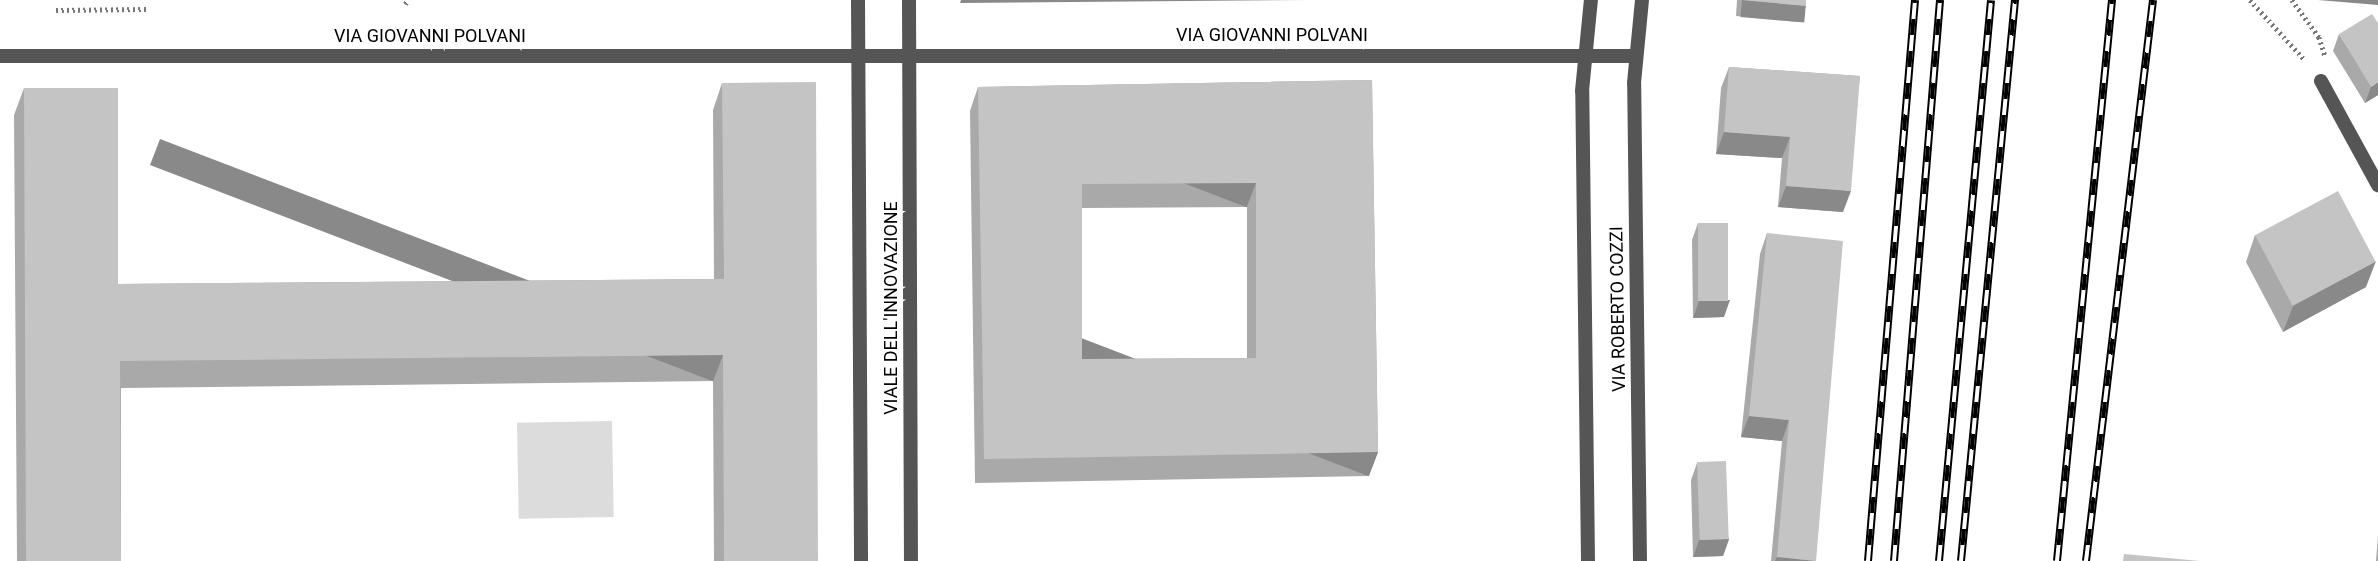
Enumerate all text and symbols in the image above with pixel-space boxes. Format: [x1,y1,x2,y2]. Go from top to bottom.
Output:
street label: VIA GIOVANNI POLVANI [1176,24,1368,46]
street label: VIA GIOVANNI POLVANI [334,25,526,47]
street label: VIALE DELL'INNOVAZIONE [880,201,902,415]
street label: VIA ROBERTO COZZI [1606,226,1630,392]

